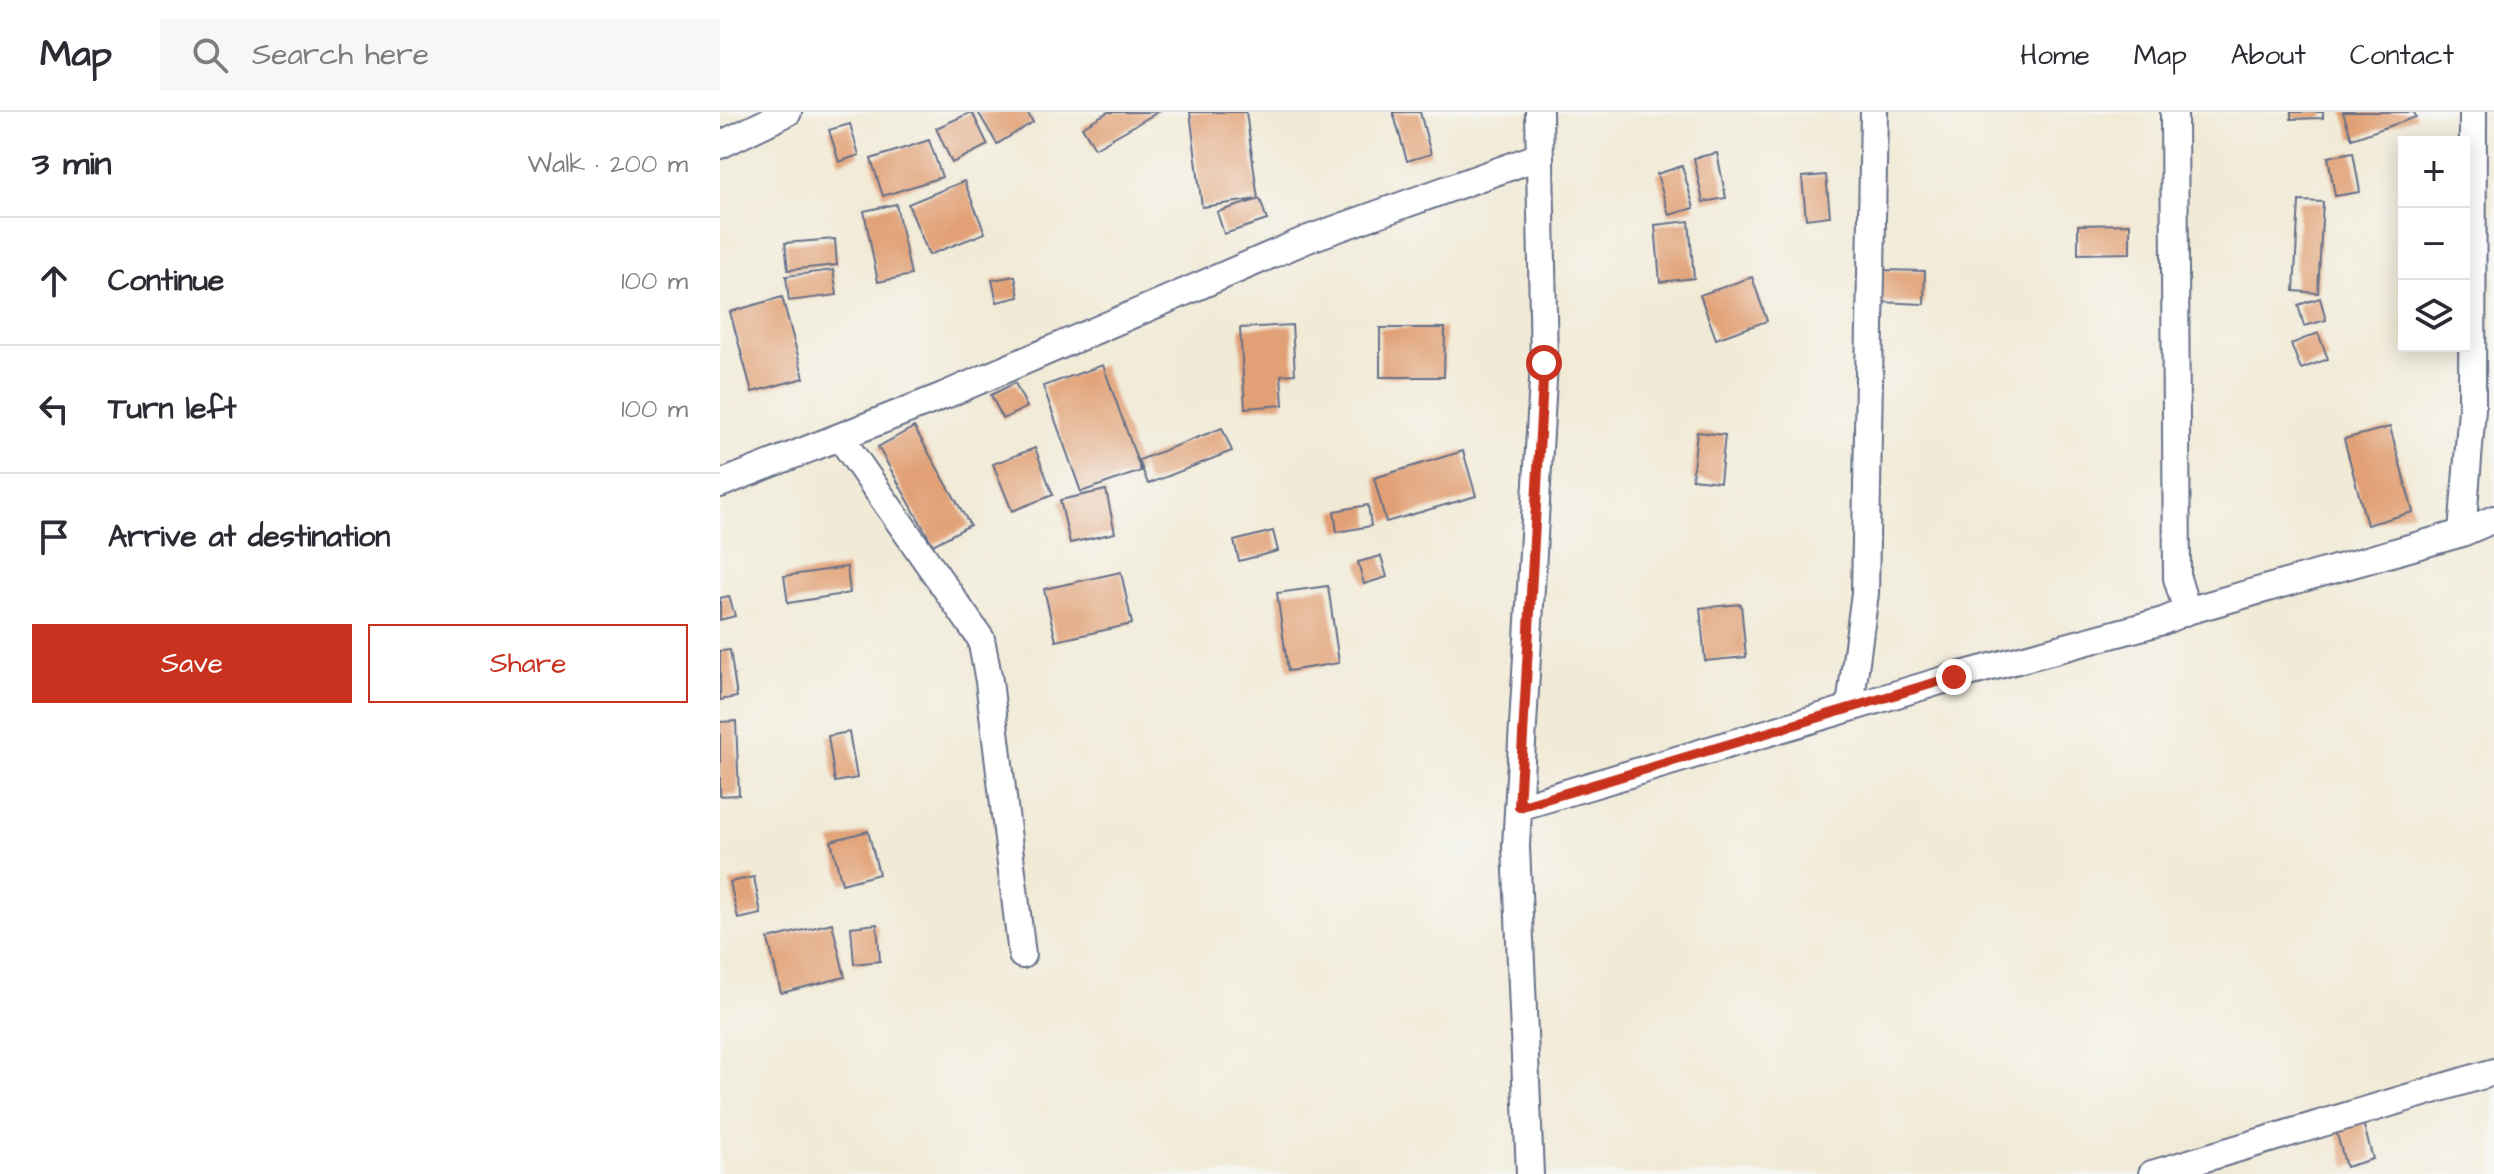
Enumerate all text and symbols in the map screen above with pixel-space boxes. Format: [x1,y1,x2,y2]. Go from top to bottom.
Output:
search box [160,19,720,91]
text: Map [40,29,112,81]
icon: search [188,33,232,77]
text: Search here [252,34,429,76]
text: Home [2020,36,2090,75]
text: Map [2134,36,2187,75]
text: About [2231,36,2306,75]
text: Contact [2350,36,2454,75]
map controls [2398,136,2470,352]
button: + [2398,136,2470,208]
text: 3 min [32,140,112,188]
text: Walk · 200 m [527,146,688,182]
button: − [2398,208,2470,280]
icon: ahead [32,259,76,303]
text: Continue [108,260,224,302]
text: 100 m [621,263,688,299]
button: layers [2398,280,2470,352]
route start [1526,345,1562,381]
icon: left [32,387,76,431]
text: Turn left [108,388,236,430]
text: 100 m [621,391,688,427]
icon: arrive [32,515,76,559]
text: Arrive at destination [108,516,390,558]
button: Save [32,624,352,703]
button: Share [368,624,688,703]
route end [1936,659,1972,695]

